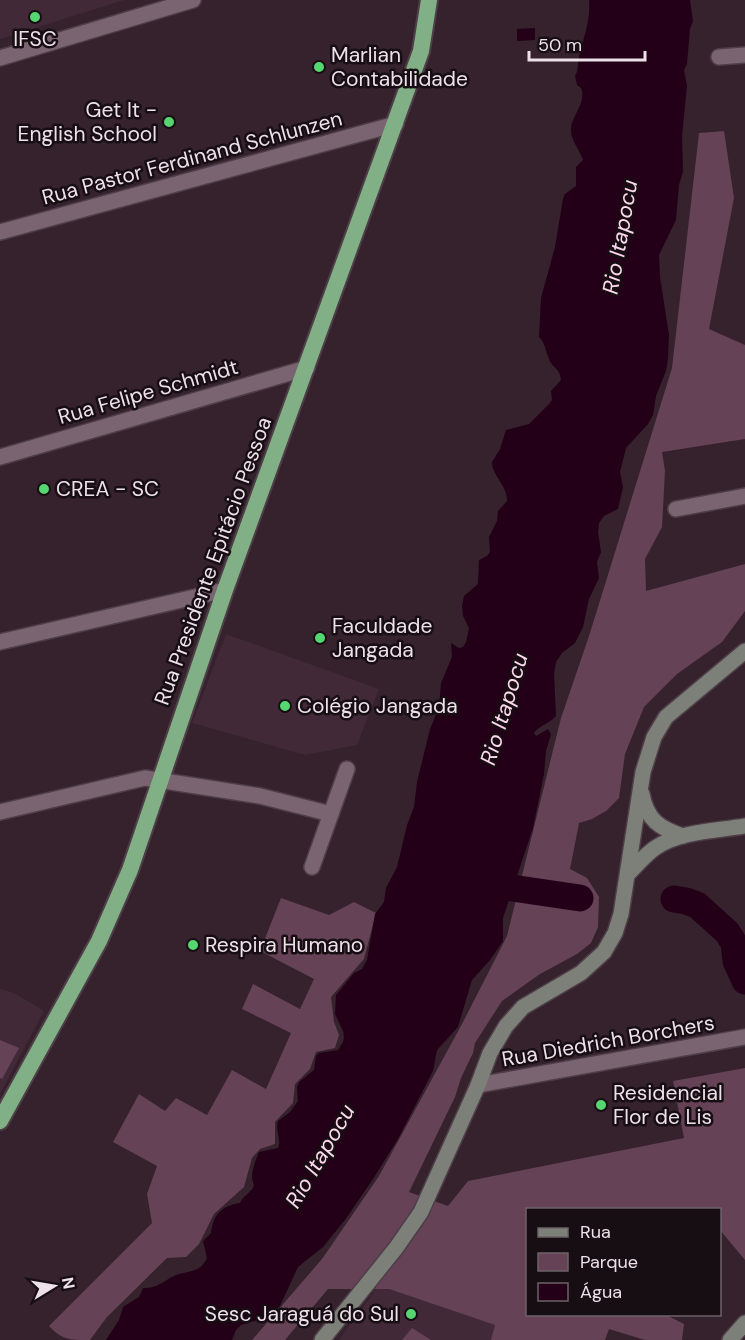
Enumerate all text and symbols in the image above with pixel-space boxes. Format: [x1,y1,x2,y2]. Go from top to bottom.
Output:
marker: IFSC [28,10,42,24]
scale bar [529,24,644,62]
place label: IFSC [13,25,57,53]
text: 50 m [538,33,582,57]
place label: Marlian Contabilidade [331,41,468,93]
marker: Marlian Contabilidade [312,60,326,74]
place label: Get It - English School [18,96,157,148]
street label: Rua Pastor Ferdinand Schlunzen [39,104,345,212]
marker: Get It - English School [162,115,176,129]
water label: Rio Itapocu [596,177,644,296]
street label: Rua Felipe Schmidt [55,353,241,431]
street label: Rua Presidente Epitácio Pessoa [148,413,278,709]
place label: CREA - SC [56,475,159,503]
marker: CREA - SC [37,482,51,496]
place label: Faculdade Jangada [332,612,432,664]
marker: Faculdade Jangada [313,631,327,645]
water label: Rio Itapocu [473,649,535,769]
place label: Colégio Jangada [297,692,458,720]
marker: Colégio Jangada [278,699,292,713]
place label: Respira Humano [205,931,363,959]
marker: Respira Humano [186,938,200,952]
street label: Rua Diedrich Borchers [500,1009,716,1073]
place label: Residencial Flor de Lis [613,1079,723,1131]
water label: Rio Itapocu [279,1098,362,1213]
marker: Residencial Flor de Lis [594,1098,608,1112]
legend [526,1208,721,1316]
text: Rua [580,1220,611,1244]
text: Parque [580,1250,638,1274]
north arrow [24,1256,84,1316]
text: N [57,1276,80,1291]
text: Água [580,1280,622,1304]
place label: Sesc Jaraguá do Sul [205,1300,399,1328]
marker: Sesc Jaraguá do Sul [404,1307,418,1321]

